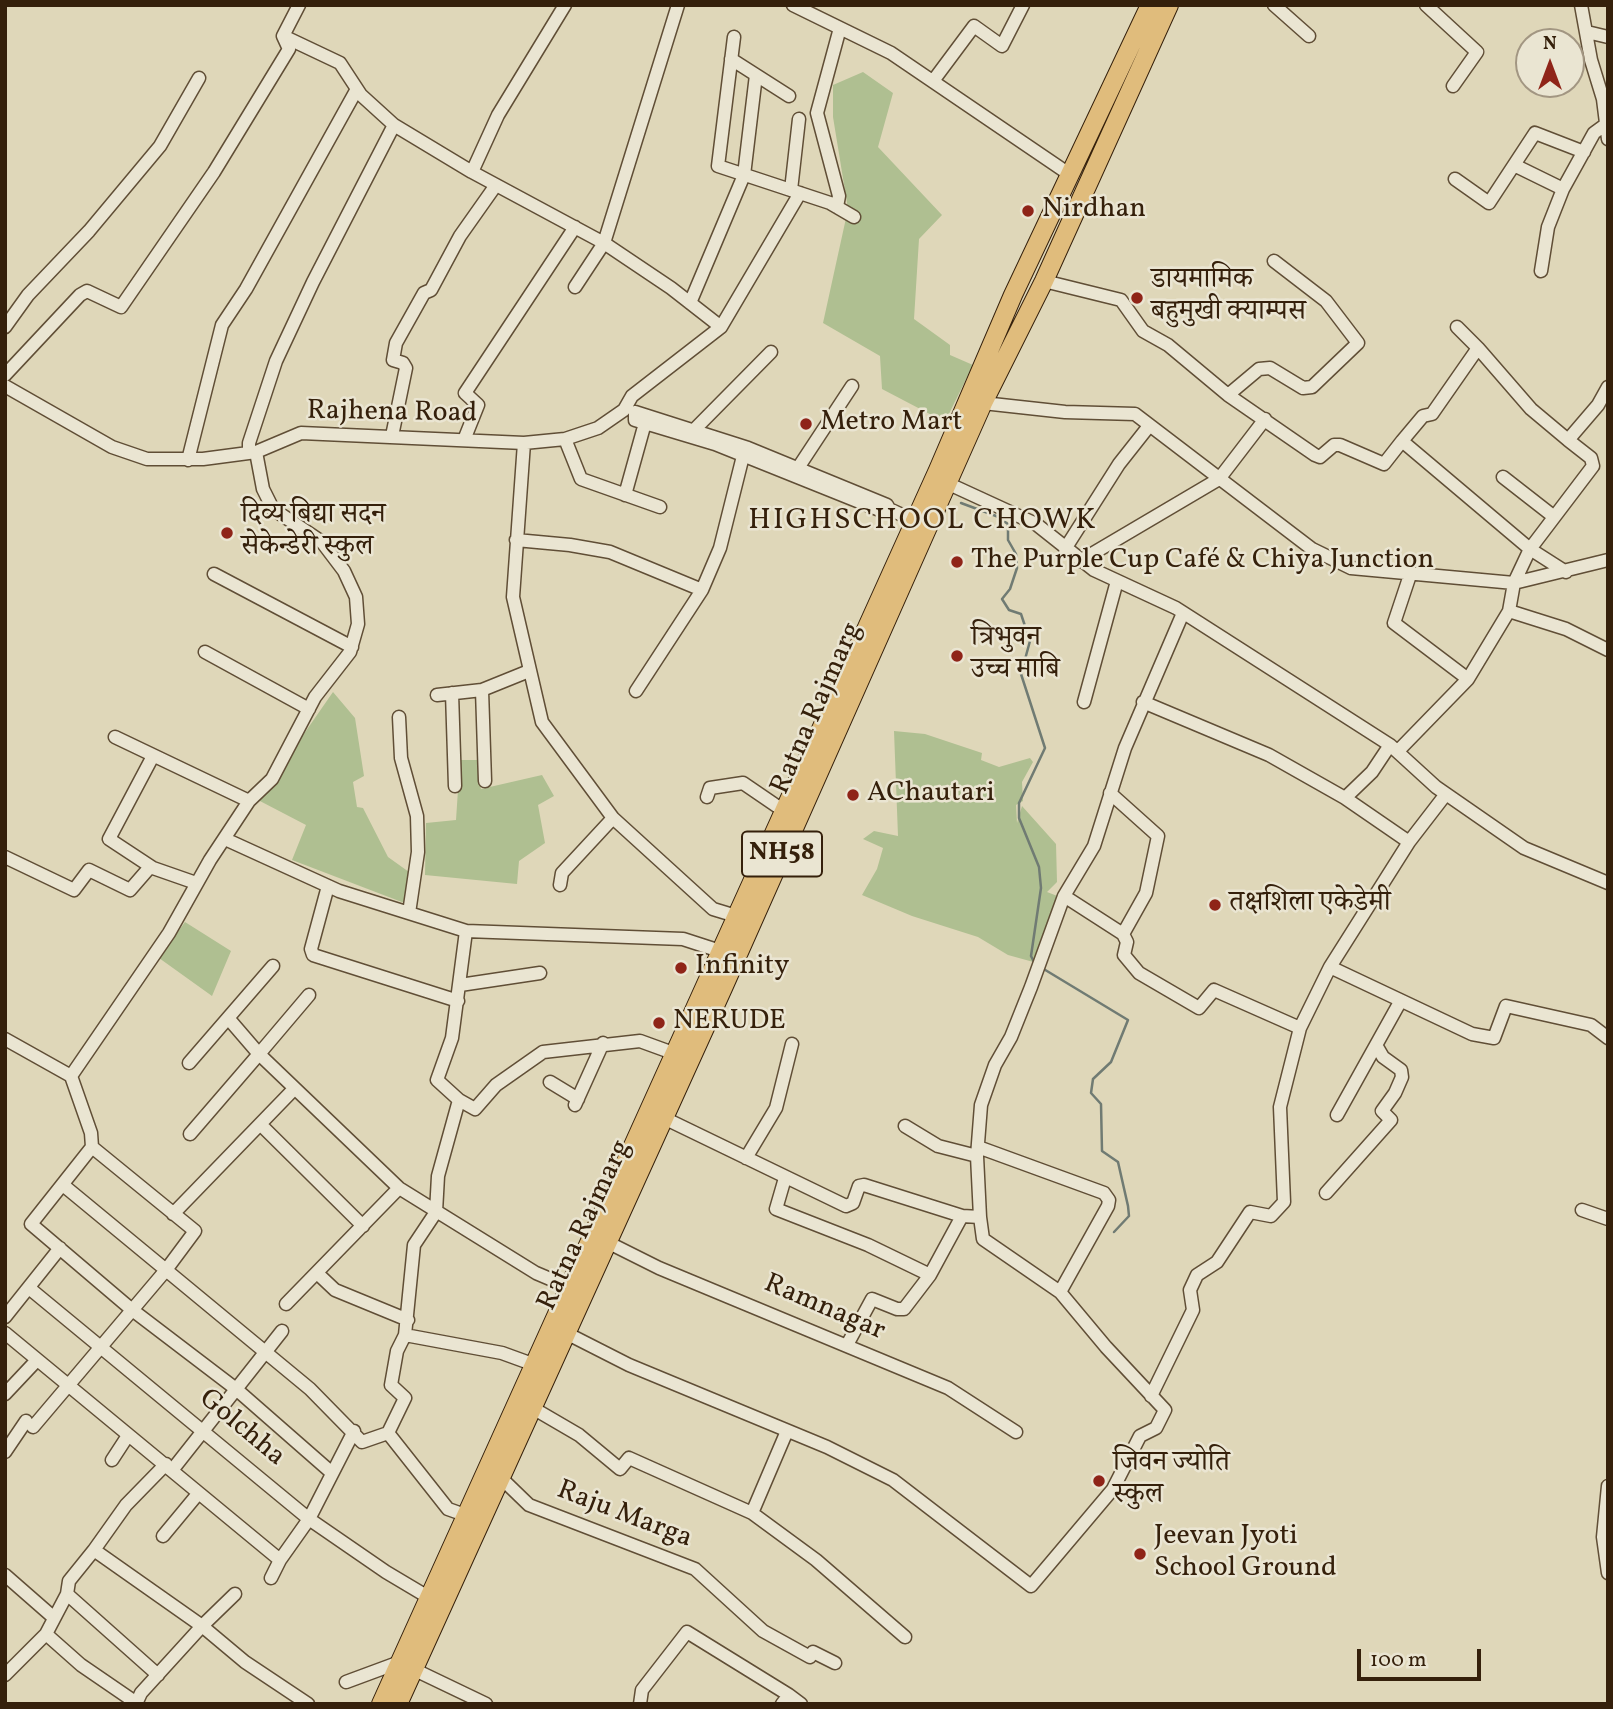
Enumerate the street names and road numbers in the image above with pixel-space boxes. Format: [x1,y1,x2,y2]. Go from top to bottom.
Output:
street label: Rajhena Road [306,396,478,432]
street label: Ratna Rajmarg [765,618,871,800]
road number: NH58 [742,832,822,876]
street label: Ratna Rajmarg [532,1135,640,1317]
street label: Ramnagar [758,1268,890,1350]
street label: Golchha [191,1383,291,1475]
street label: Raju Marga [552,1475,696,1557]

